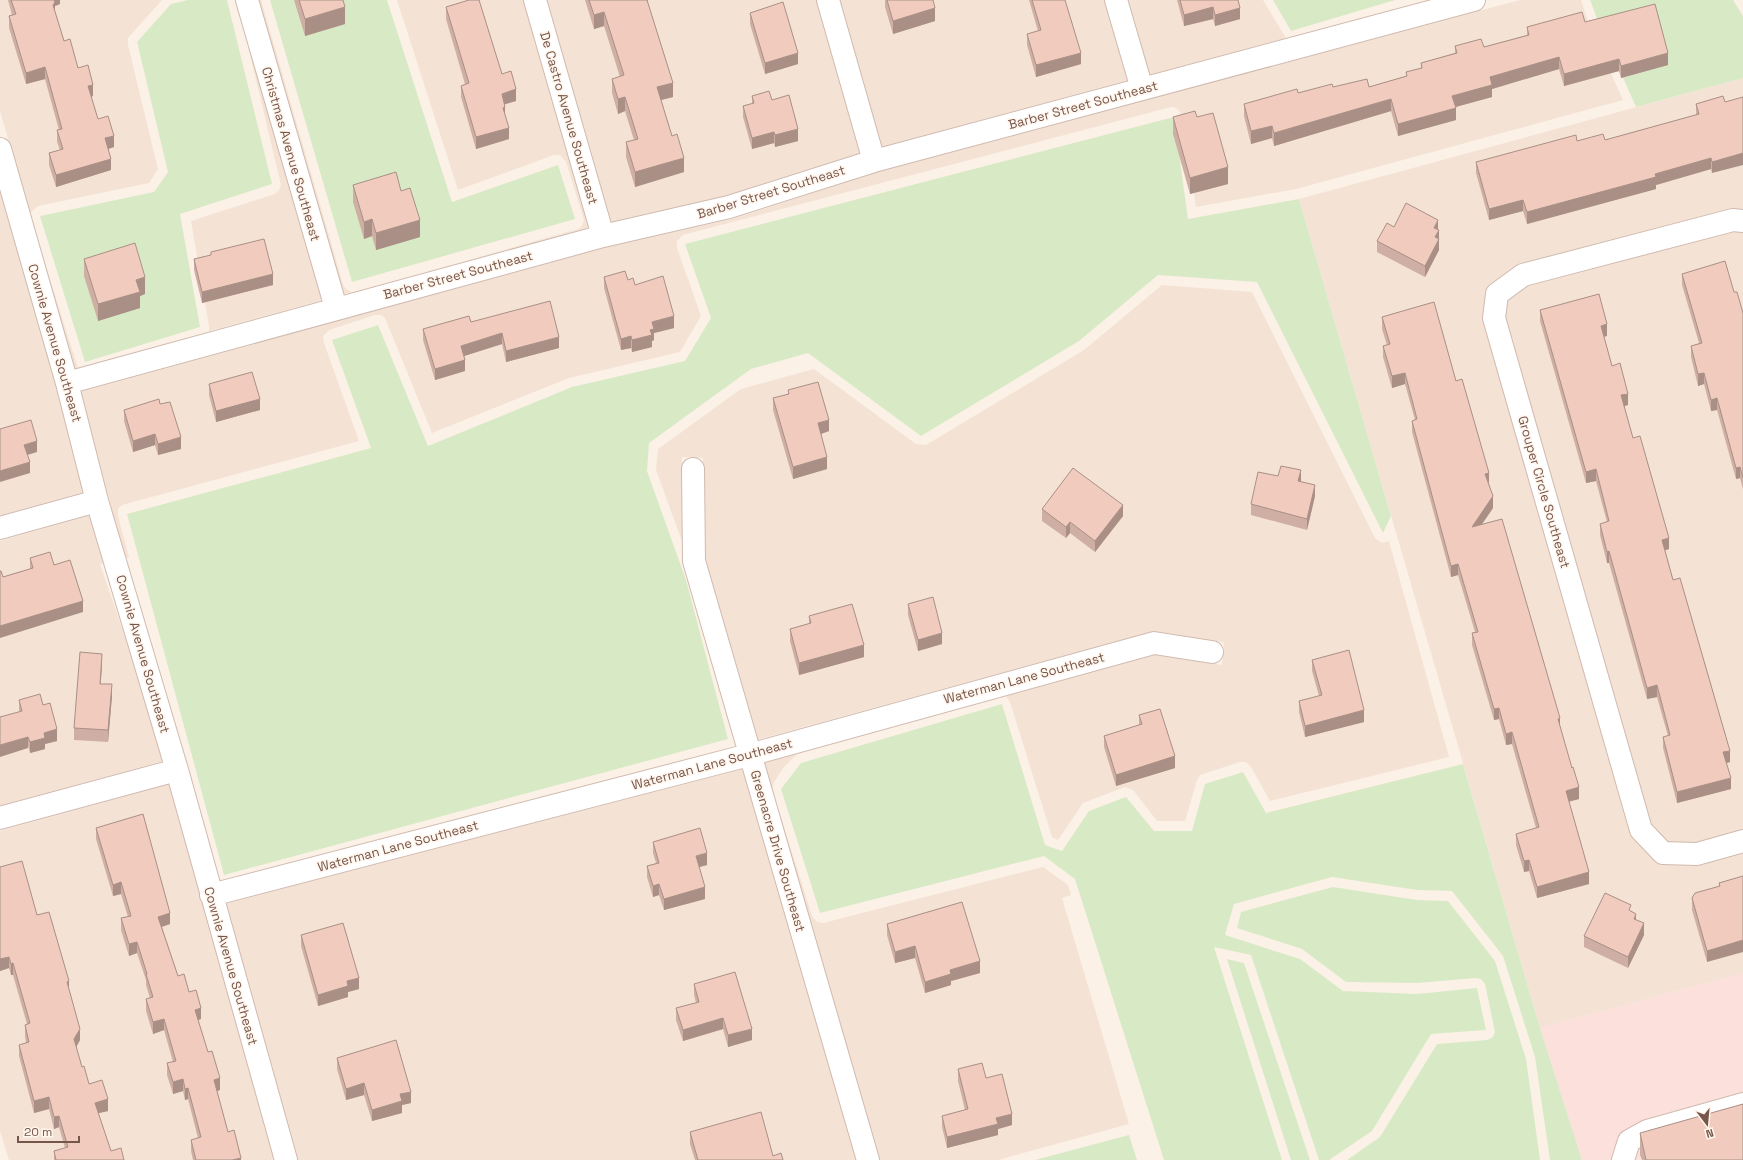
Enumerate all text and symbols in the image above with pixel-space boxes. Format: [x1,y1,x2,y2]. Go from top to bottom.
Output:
street label: De Castro Avenue Southeast [536,30,602,206]
street label: Christmas Avenue Southeast [258,65,324,243]
street label: Barber Street Southeast [1006,77,1160,133]
street label: Barber Street Southeast [695,161,847,223]
street label: Barber Street Southeast [381,247,535,303]
street label: Cownie Avenue Southeast [24,262,86,424]
street label: Grouper Circle Southeast [1514,414,1574,570]
street label: Cownie Avenue Southeast [112,573,174,735]
street label: Waterman Lane Southeast [942,648,1106,708]
street label: Waterman Lane Southeast [630,734,794,794]
street label: Greenacre Drive Southeast [747,768,809,934]
street label: Waterman Lane Southeast [316,816,480,876]
street label: Cownie Avenue Southeast [200,885,262,1047]
north arrow [1687,1104,1727,1144]
scale bar [18,1118,79,1144]
text: 20 m [24,1124,52,1140]
text: N [1704,1126,1715,1141]

